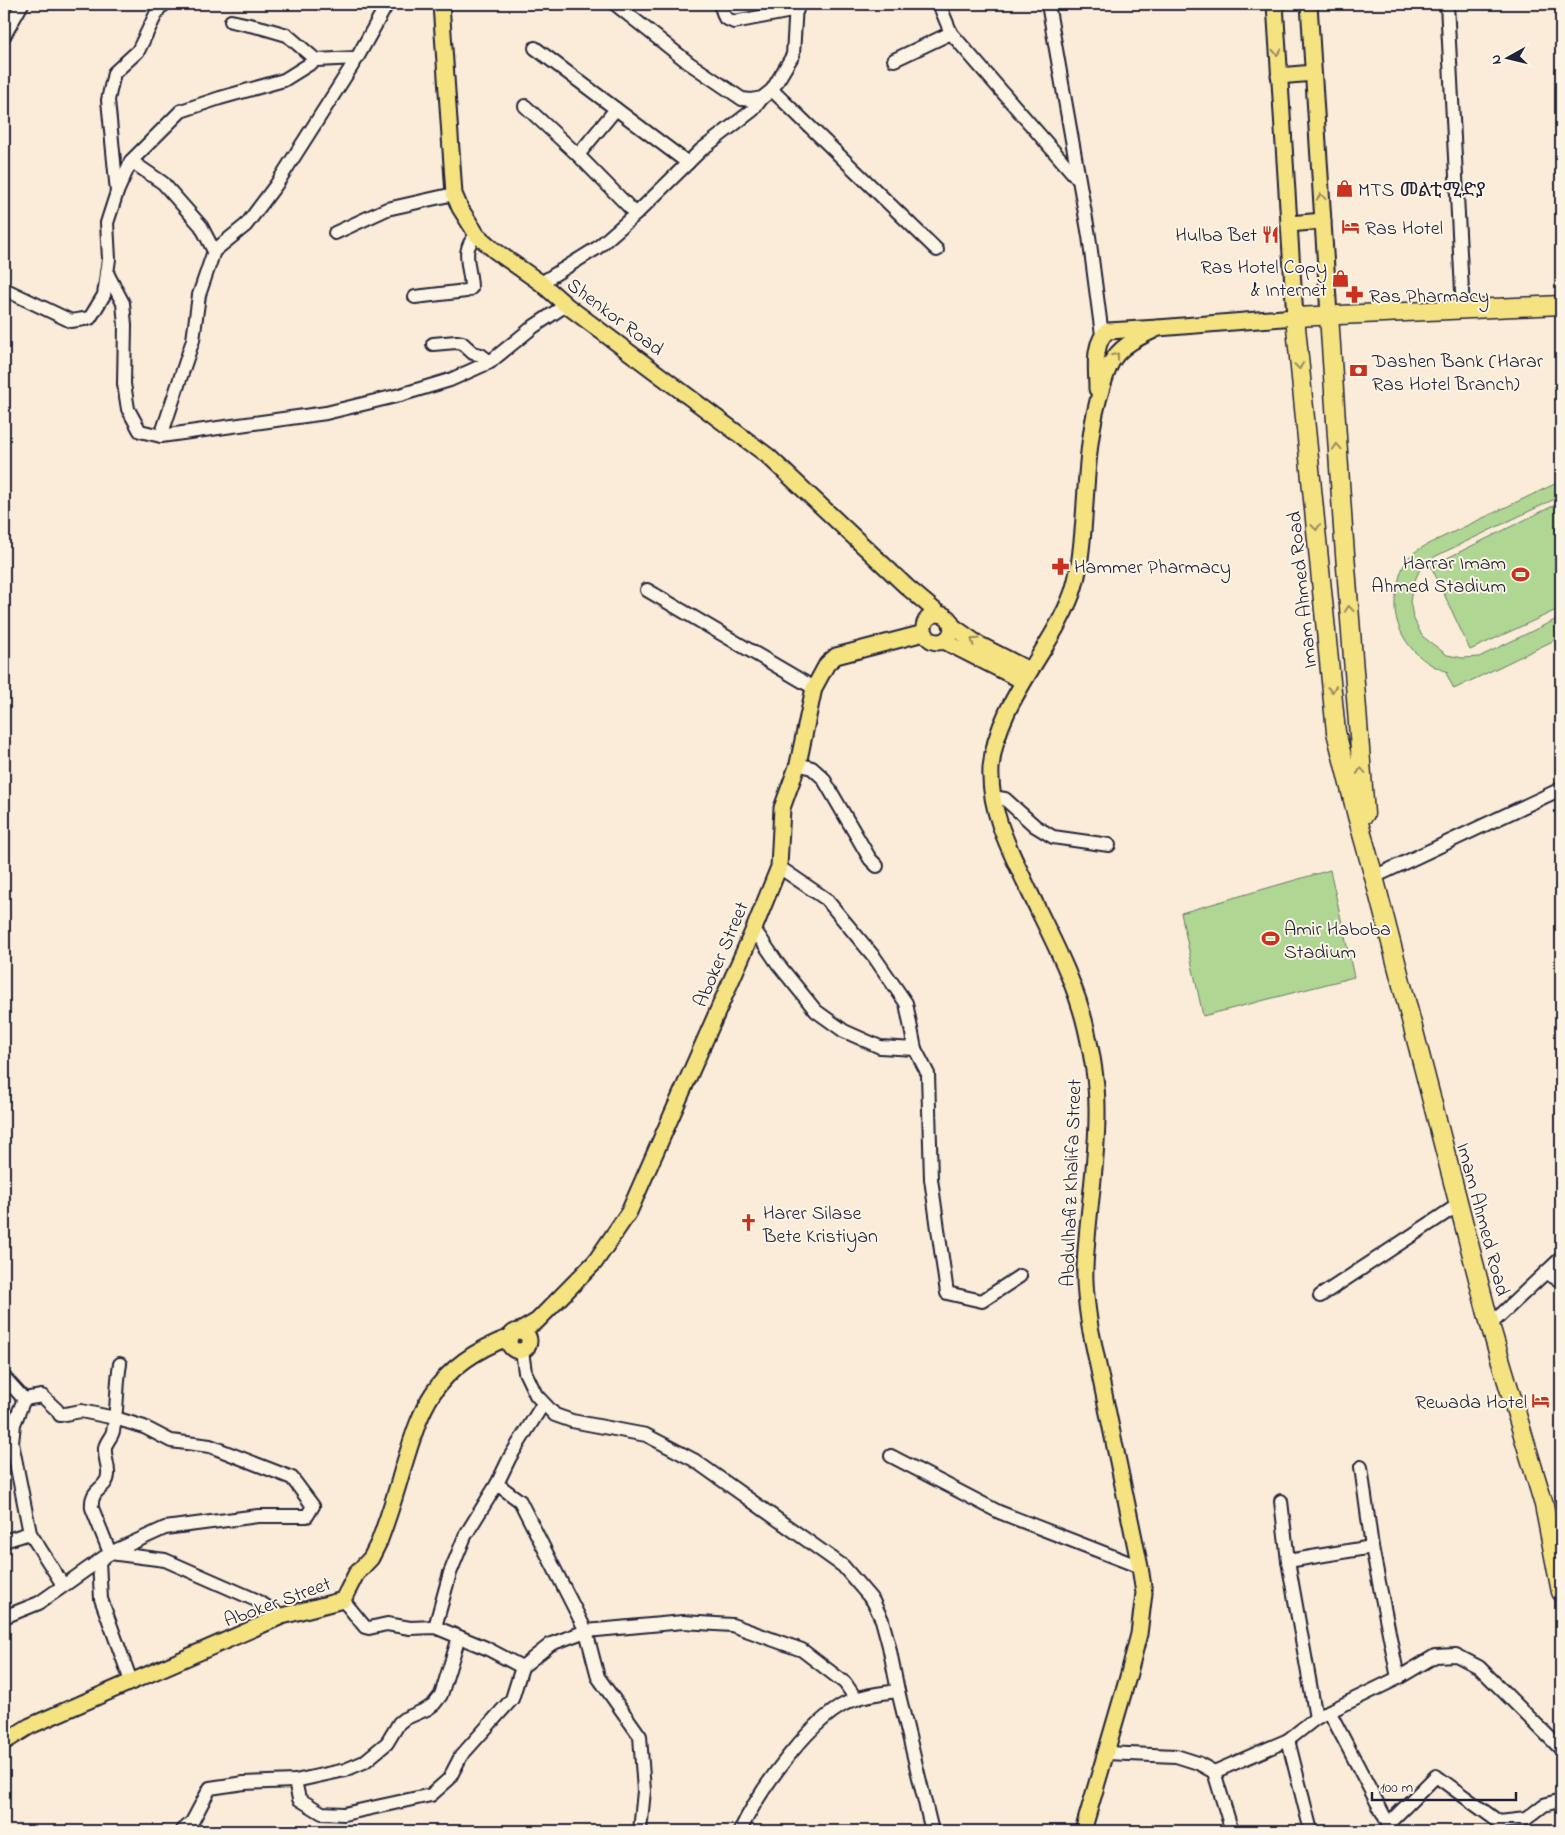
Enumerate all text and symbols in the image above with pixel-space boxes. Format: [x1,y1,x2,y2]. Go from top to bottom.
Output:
north arrow [1482,32,1532,82]
one-way arrow [1272,49,1283,57]
text: N [1486,53,1508,66]
place label: MTS መልቲሚድያ [1358,177,1486,206]
shop icon: MTS መልቲሚድያ [1334,179,1354,199]
one-way arrow [1316,192,1327,200]
place label: Ras Hotel [1365,215,1443,244]
hotel icon: Ras Hotel [1341,217,1361,237]
place label: Hulba Bet [1175,222,1257,251]
restaurant icon: Hulba Bet [1261,224,1281,244]
place label: Ras Hotel Copy & Internet [1201,254,1327,306]
shop icon: Ras Hotel Copy & Internet [1331,268,1351,288]
street label: Shenkor Road [560,272,669,364]
place label: Ras Pharmacy [1369,283,1489,312]
pharmacy icon: Ras Pharmacy [1345,285,1365,305]
place label: Dashen Bank (Harar Ras Hotel Branch) [1371,348,1544,400]
one-way arrow [1111,352,1120,361]
bank icon: Dashen Bank (Harar Ras Hotel Branch) [1348,361,1368,381]
one-way arrow [1294,362,1305,370]
one-way arrow [1332,442,1343,450]
street label: Imam Ahmed Road [1281,510,1326,670]
one-way arrow [1310,524,1321,532]
place label: Harrar Imam Ahmed Stadium [1371,550,1506,602]
place label: Hammer Pharmacy [1074,554,1231,583]
pharmacy icon: Hammer Pharmacy [1050,556,1070,576]
sports icon: Harrar Imam Ahmed Stadium [1510,564,1530,584]
one-way arrow [1343,604,1354,612]
one-way arrow [970,638,980,647]
one-way arrow [1326,685,1337,693]
one-way arrow [1356,766,1367,774]
street label: Aboker Street [687,898,758,1012]
place label: Amir Haboba Stadium [1284,916,1391,968]
sports icon: Amir Haboba Stadium [1260,929,1280,949]
street label: Abdulhafiz Khalifa Street [1054,1078,1091,1287]
street label: Imam Ahmed Road [1447,1140,1516,1300]
place label: Harer Silase Bete Kristiyan [762,1200,878,1252]
church icon: Harer Silase Bete Kristiyan [739,1213,759,1233]
place label: Rewada Hotel [1415,1389,1527,1418]
hotel icon: Rewada Hotel [1531,1391,1551,1411]
street label: Aboker Street [220,1570,336,1636]
scale bar [1372,1770,1516,1802]
text: 100 m [1380,1777,1413,1799]

